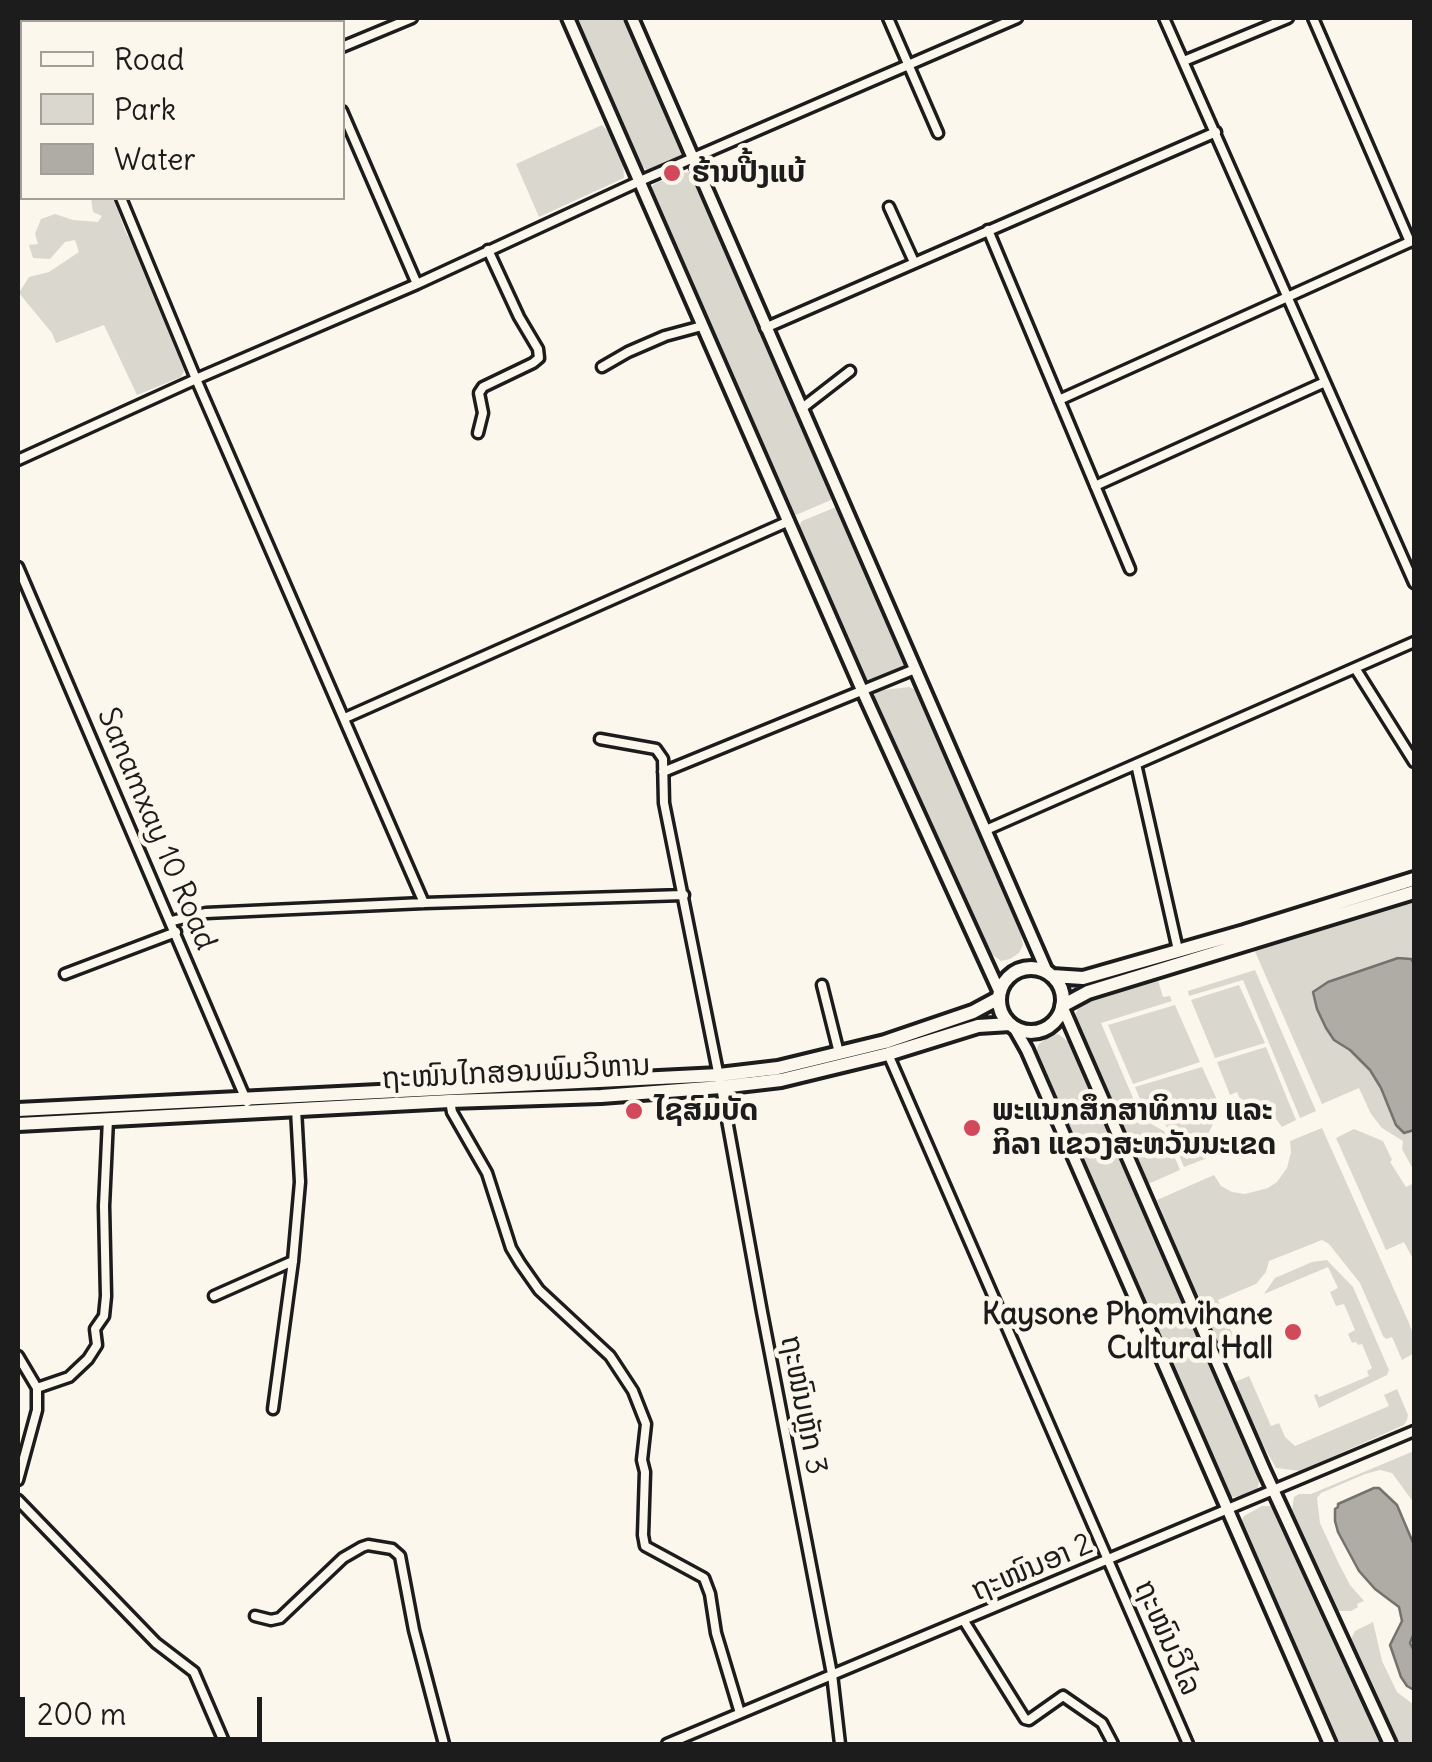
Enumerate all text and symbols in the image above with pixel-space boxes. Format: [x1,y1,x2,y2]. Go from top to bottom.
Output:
legend [20,20,345,200]
text: Road [114,40,184,78]
text: Park [114,90,176,128]
text: Water [114,140,196,178]
place label: ຮ້ານປີ້ງແບ້ [692,155,805,191]
marker: ຮ້ານປີ້ງແບ້ [661,162,683,184]
street label: Sanamxay 10 Road [89,703,223,955]
street label: ຖະໜົນໄກສອນພົມວິຫານ [381,1048,651,1098]
place label: ໄຊສົມບັດ [654,1093,758,1129]
place label: ພະແນກສຶກສາທິການ ແລະ ກິລາ ແຂວງສະຫວັນນະເຂດ [992,1093,1276,1164]
marker: ໄຊສົມບັດ [623,1100,645,1122]
marker: ພະແນກສຶກສາທິການ ແລະ ກິລາ ແຂວງສະຫວັນນະເຂດ [961,1117,983,1139]
place label: Kaysone Phomvihane Cultural Hall [982,1297,1273,1368]
marker: Kaysone Phomvihane Cultural Hall [1282,1321,1304,1343]
street label: ຖະໜົນຫຼັກ 3 [772,1332,834,1478]
street label: ຖະໜົນອາ 2 [966,1526,1098,1610]
street label: ຖະໜົນວິໄລ [1125,1574,1209,1702]
scale bar [25,1677,268,1739]
text: 200 m [37,1695,126,1733]

